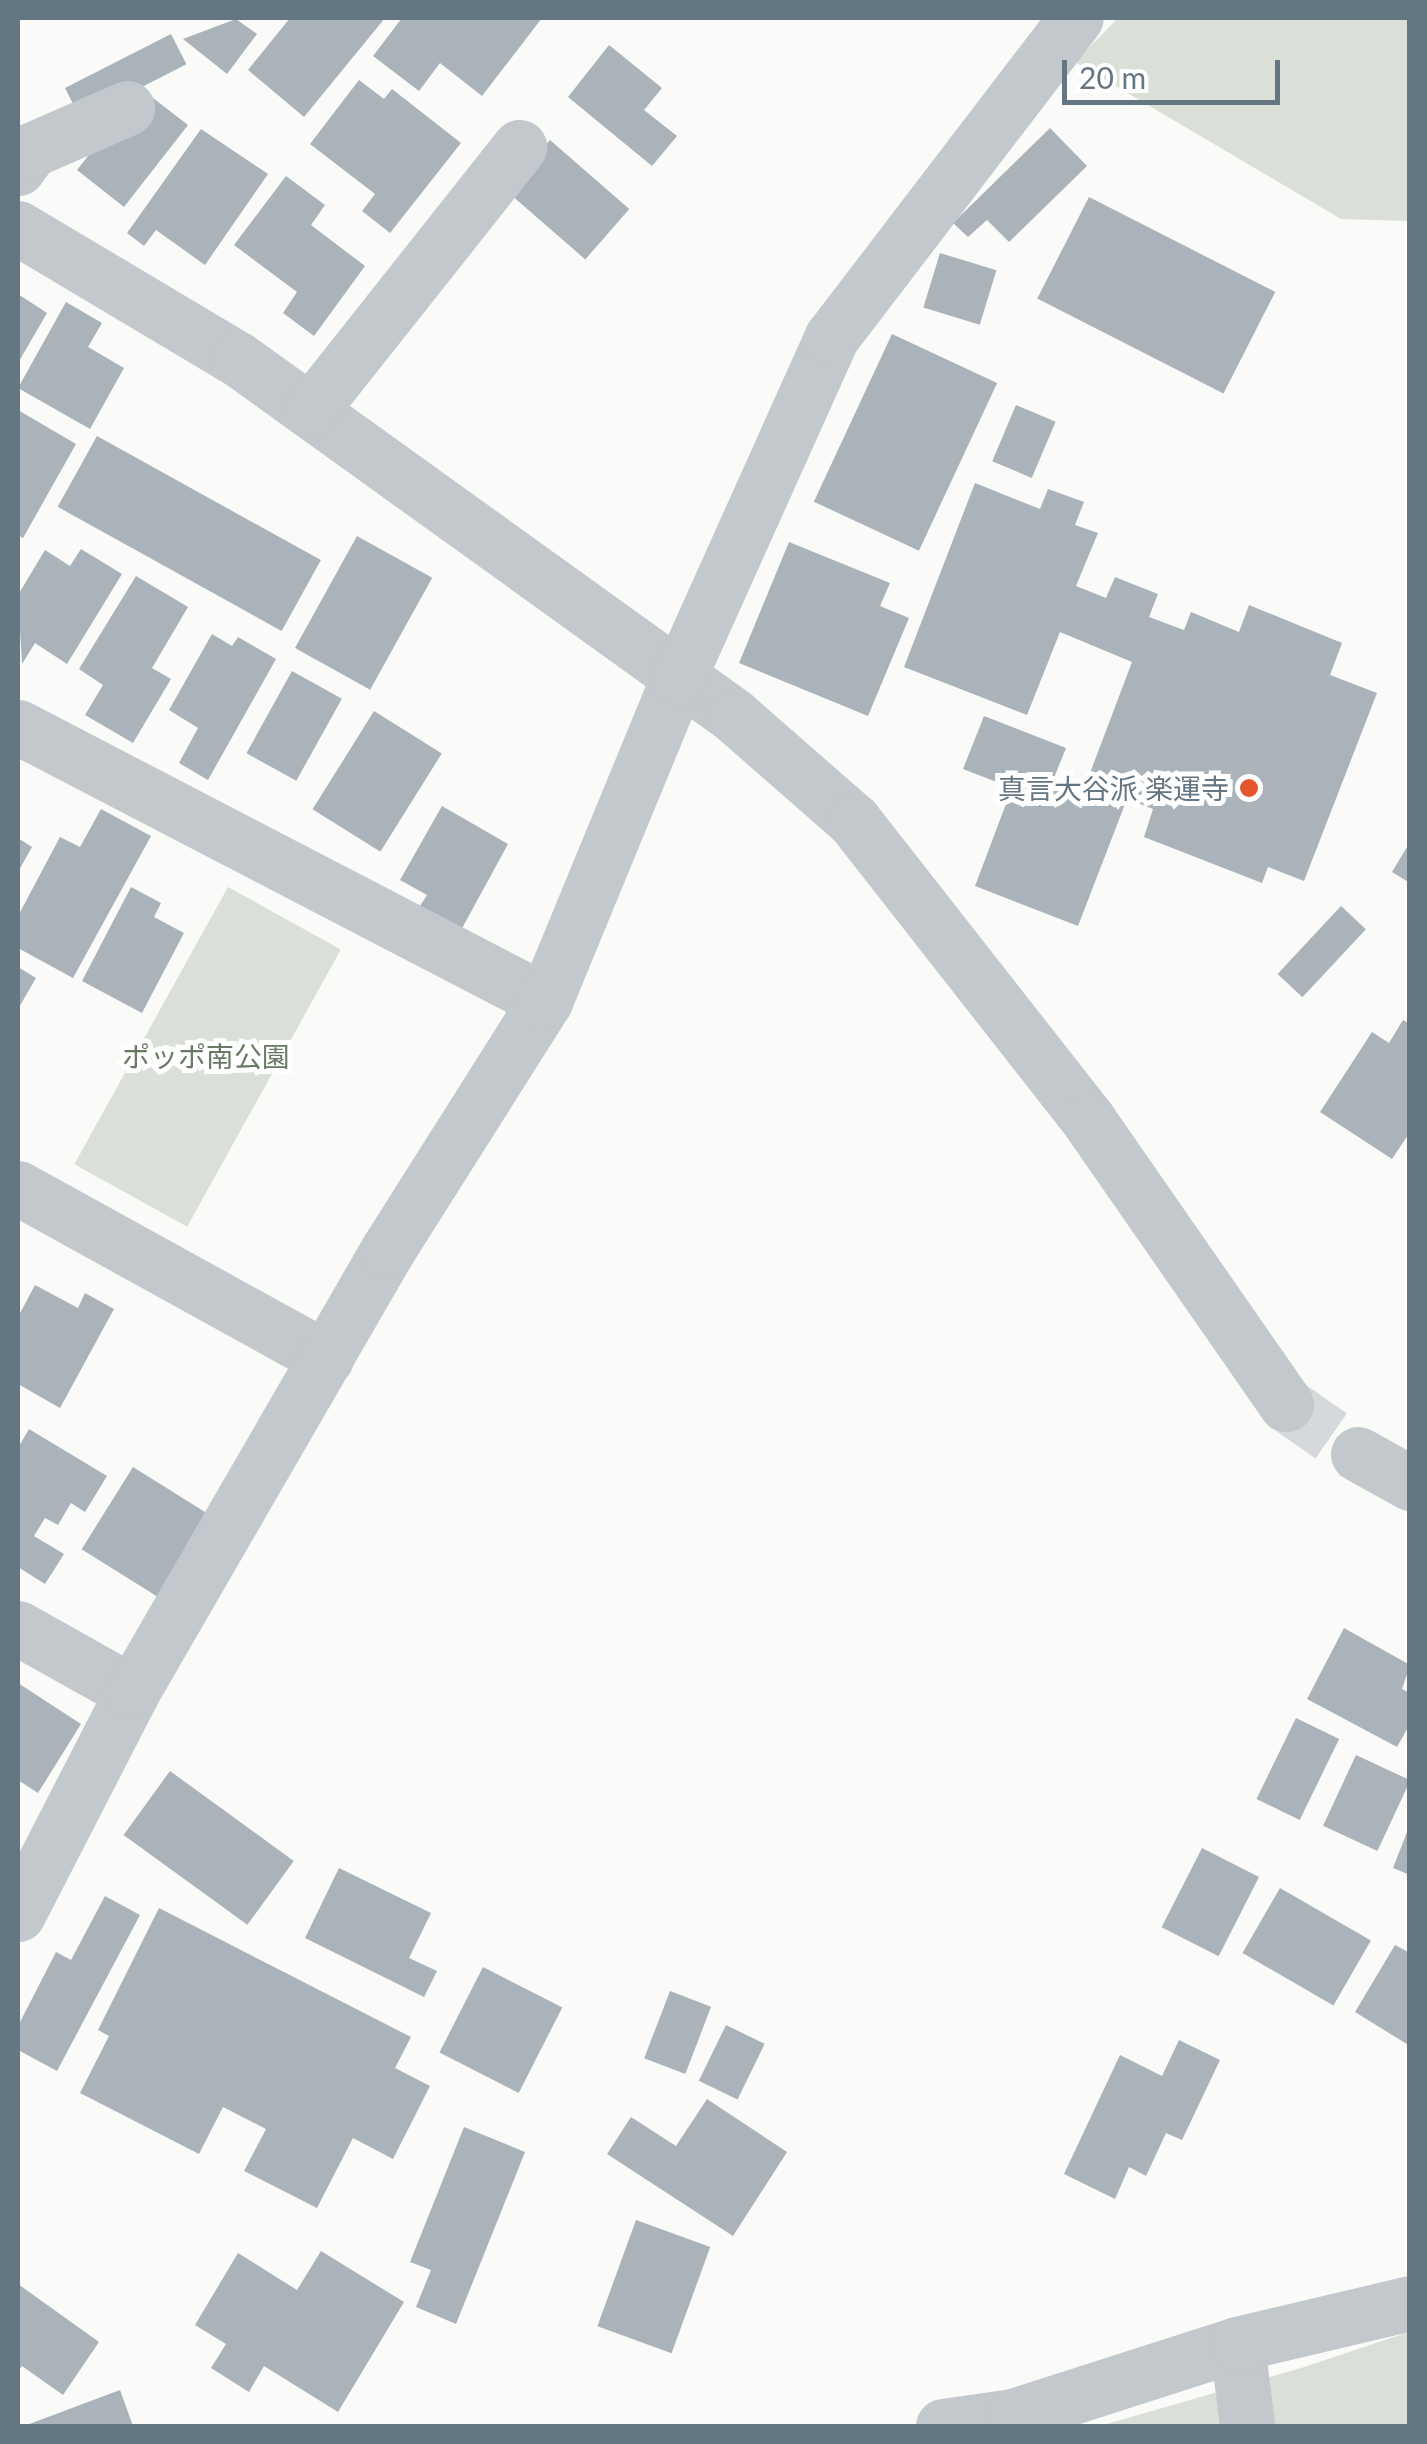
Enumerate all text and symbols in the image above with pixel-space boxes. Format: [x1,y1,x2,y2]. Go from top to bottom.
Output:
scale bar [1067,40,1284,102]
text: 20 m [1079,59,1146,95]
place label: 真言大谷派 楽運寺 [998,771,1229,805]
marker: 真言大谷派 楽運寺 [1238,777,1260,799]
park label: ポッポ南公園 [122,1039,290,1073]

